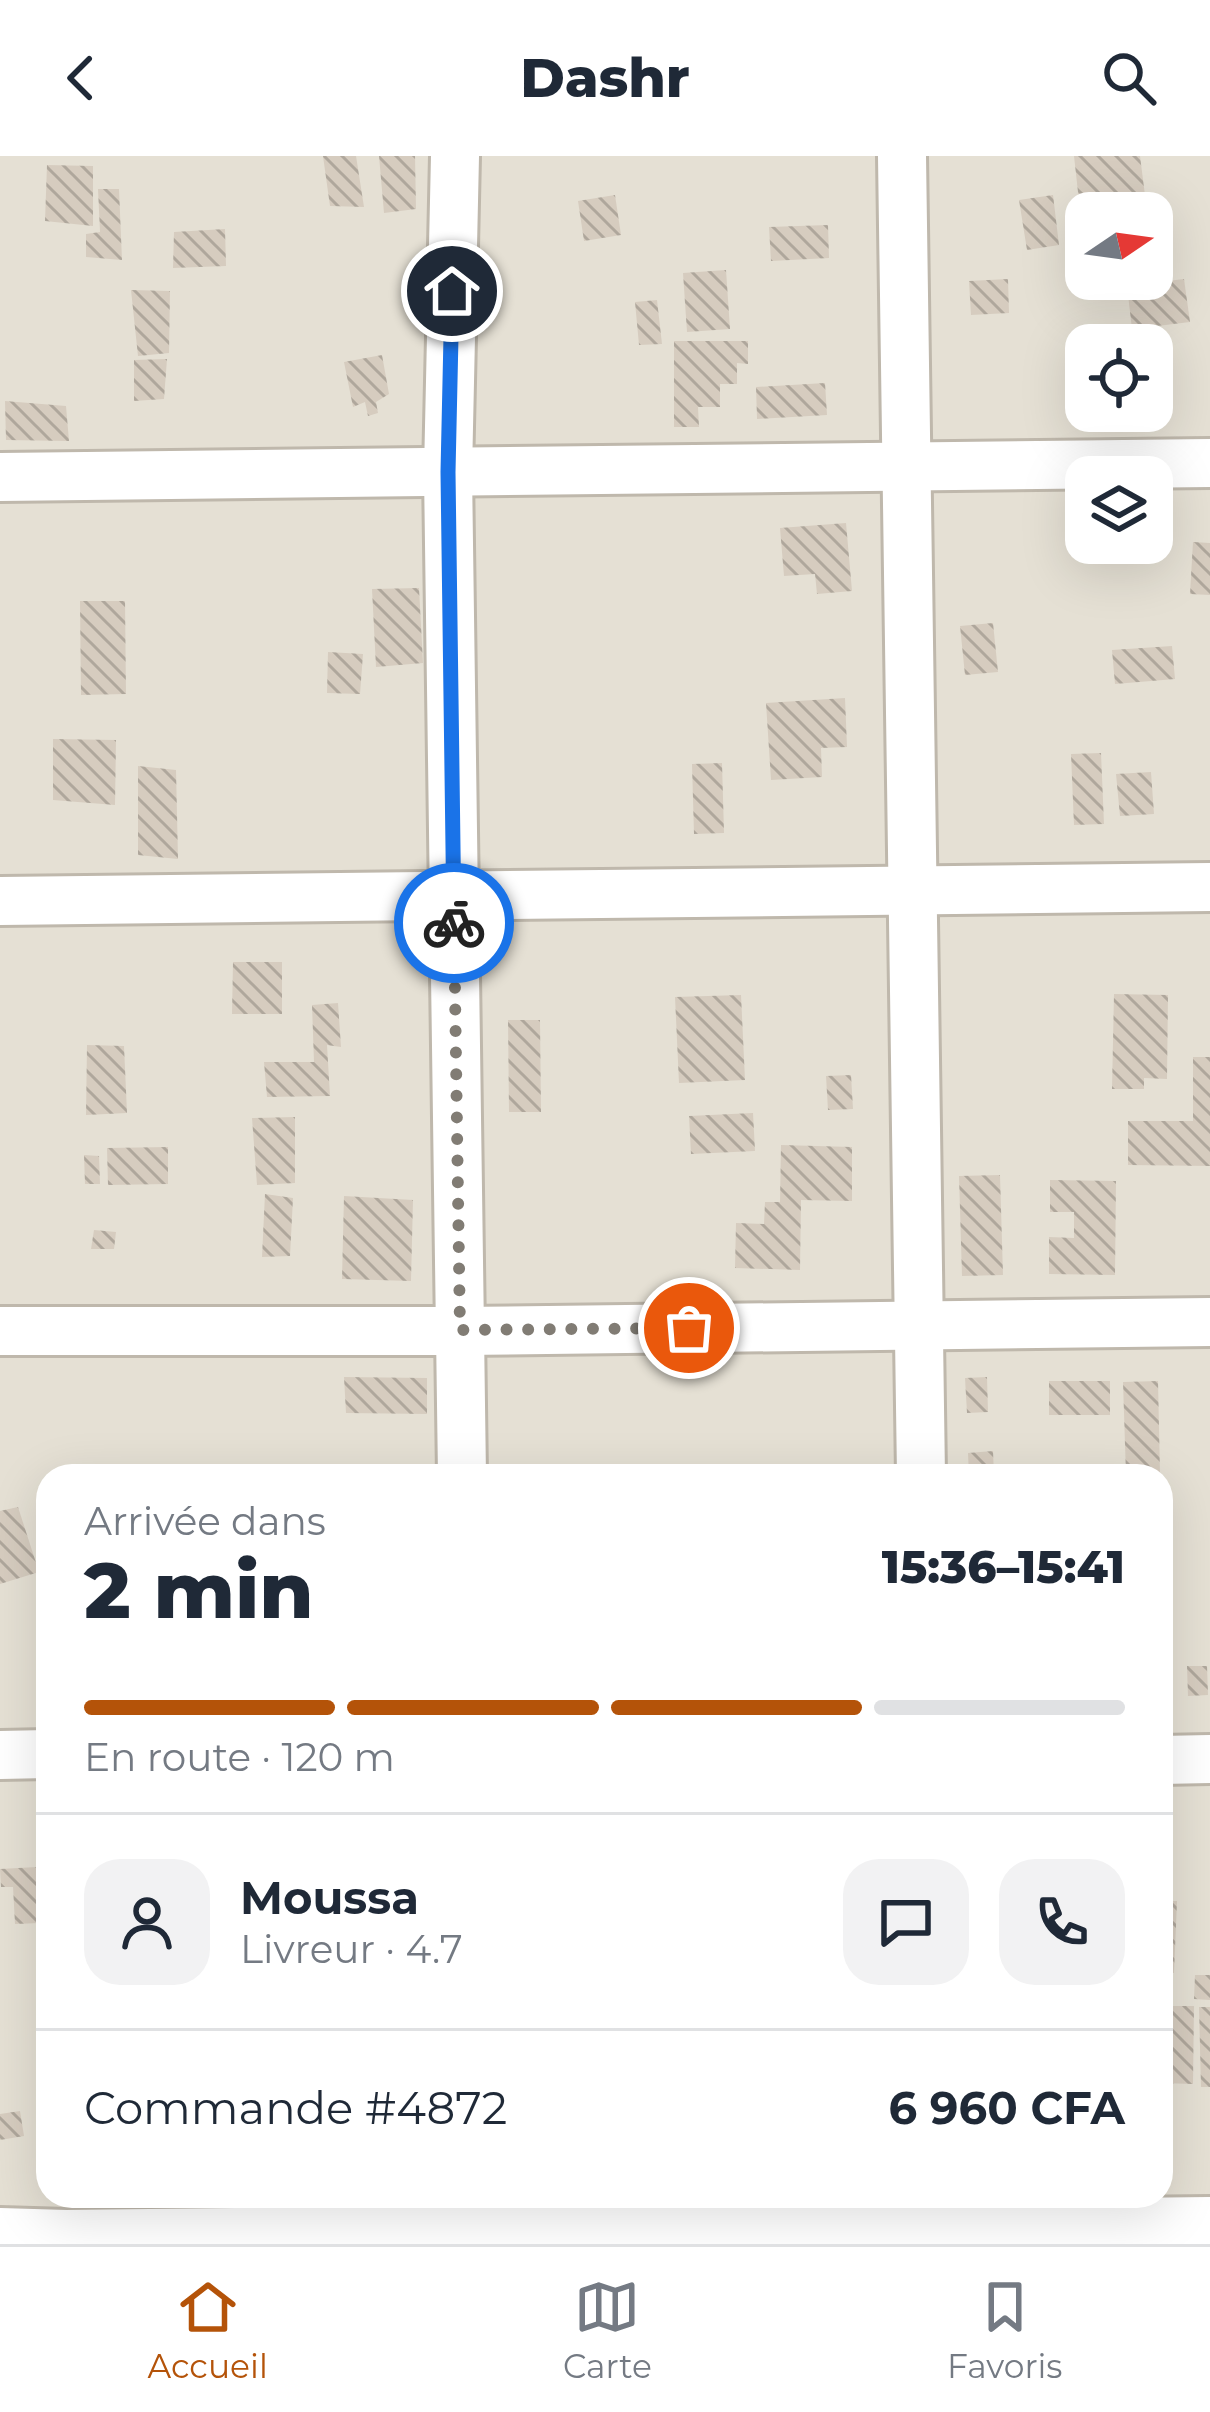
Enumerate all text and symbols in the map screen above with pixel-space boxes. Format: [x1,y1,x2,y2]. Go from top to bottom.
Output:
icon: back [48,45,114,111]
text: Dashr [520,45,690,111]
icon: search [1096,45,1162,111]
north arrow [1065,192,1173,300]
map controls [1065,192,1173,564]
pin [401,240,503,342]
icon: home [419,258,485,324]
button: locate [1065,324,1173,432]
button: layers [1065,456,1173,564]
courier [394,863,514,983]
icon: bike [421,890,487,956]
pin [638,1277,740,1379]
icon: bag [656,1295,722,1361]
text: Arrivée dans [84,1497,326,1545]
text: 15:36–15:41 [882,1539,1125,1594]
text: 2 min [84,1542,314,1638]
text: En route · 120 m [84,1733,395,1781]
button: person [84,1859,210,1985]
button: chat [843,1859,969,1985]
button: phone [999,1859,1125,1985]
text: Moussa [240,1870,419,1925]
text: Livreur · 4.7 [240,1925,463,1973]
text: Commande #4872 [84,2080,507,2135]
text: 6 960 CFA [888,2080,1125,2135]
tab: Accueil [148,2274,268,2386]
tab: Carte [563,2274,652,2386]
tab: Favoris [947,2274,1062,2386]

